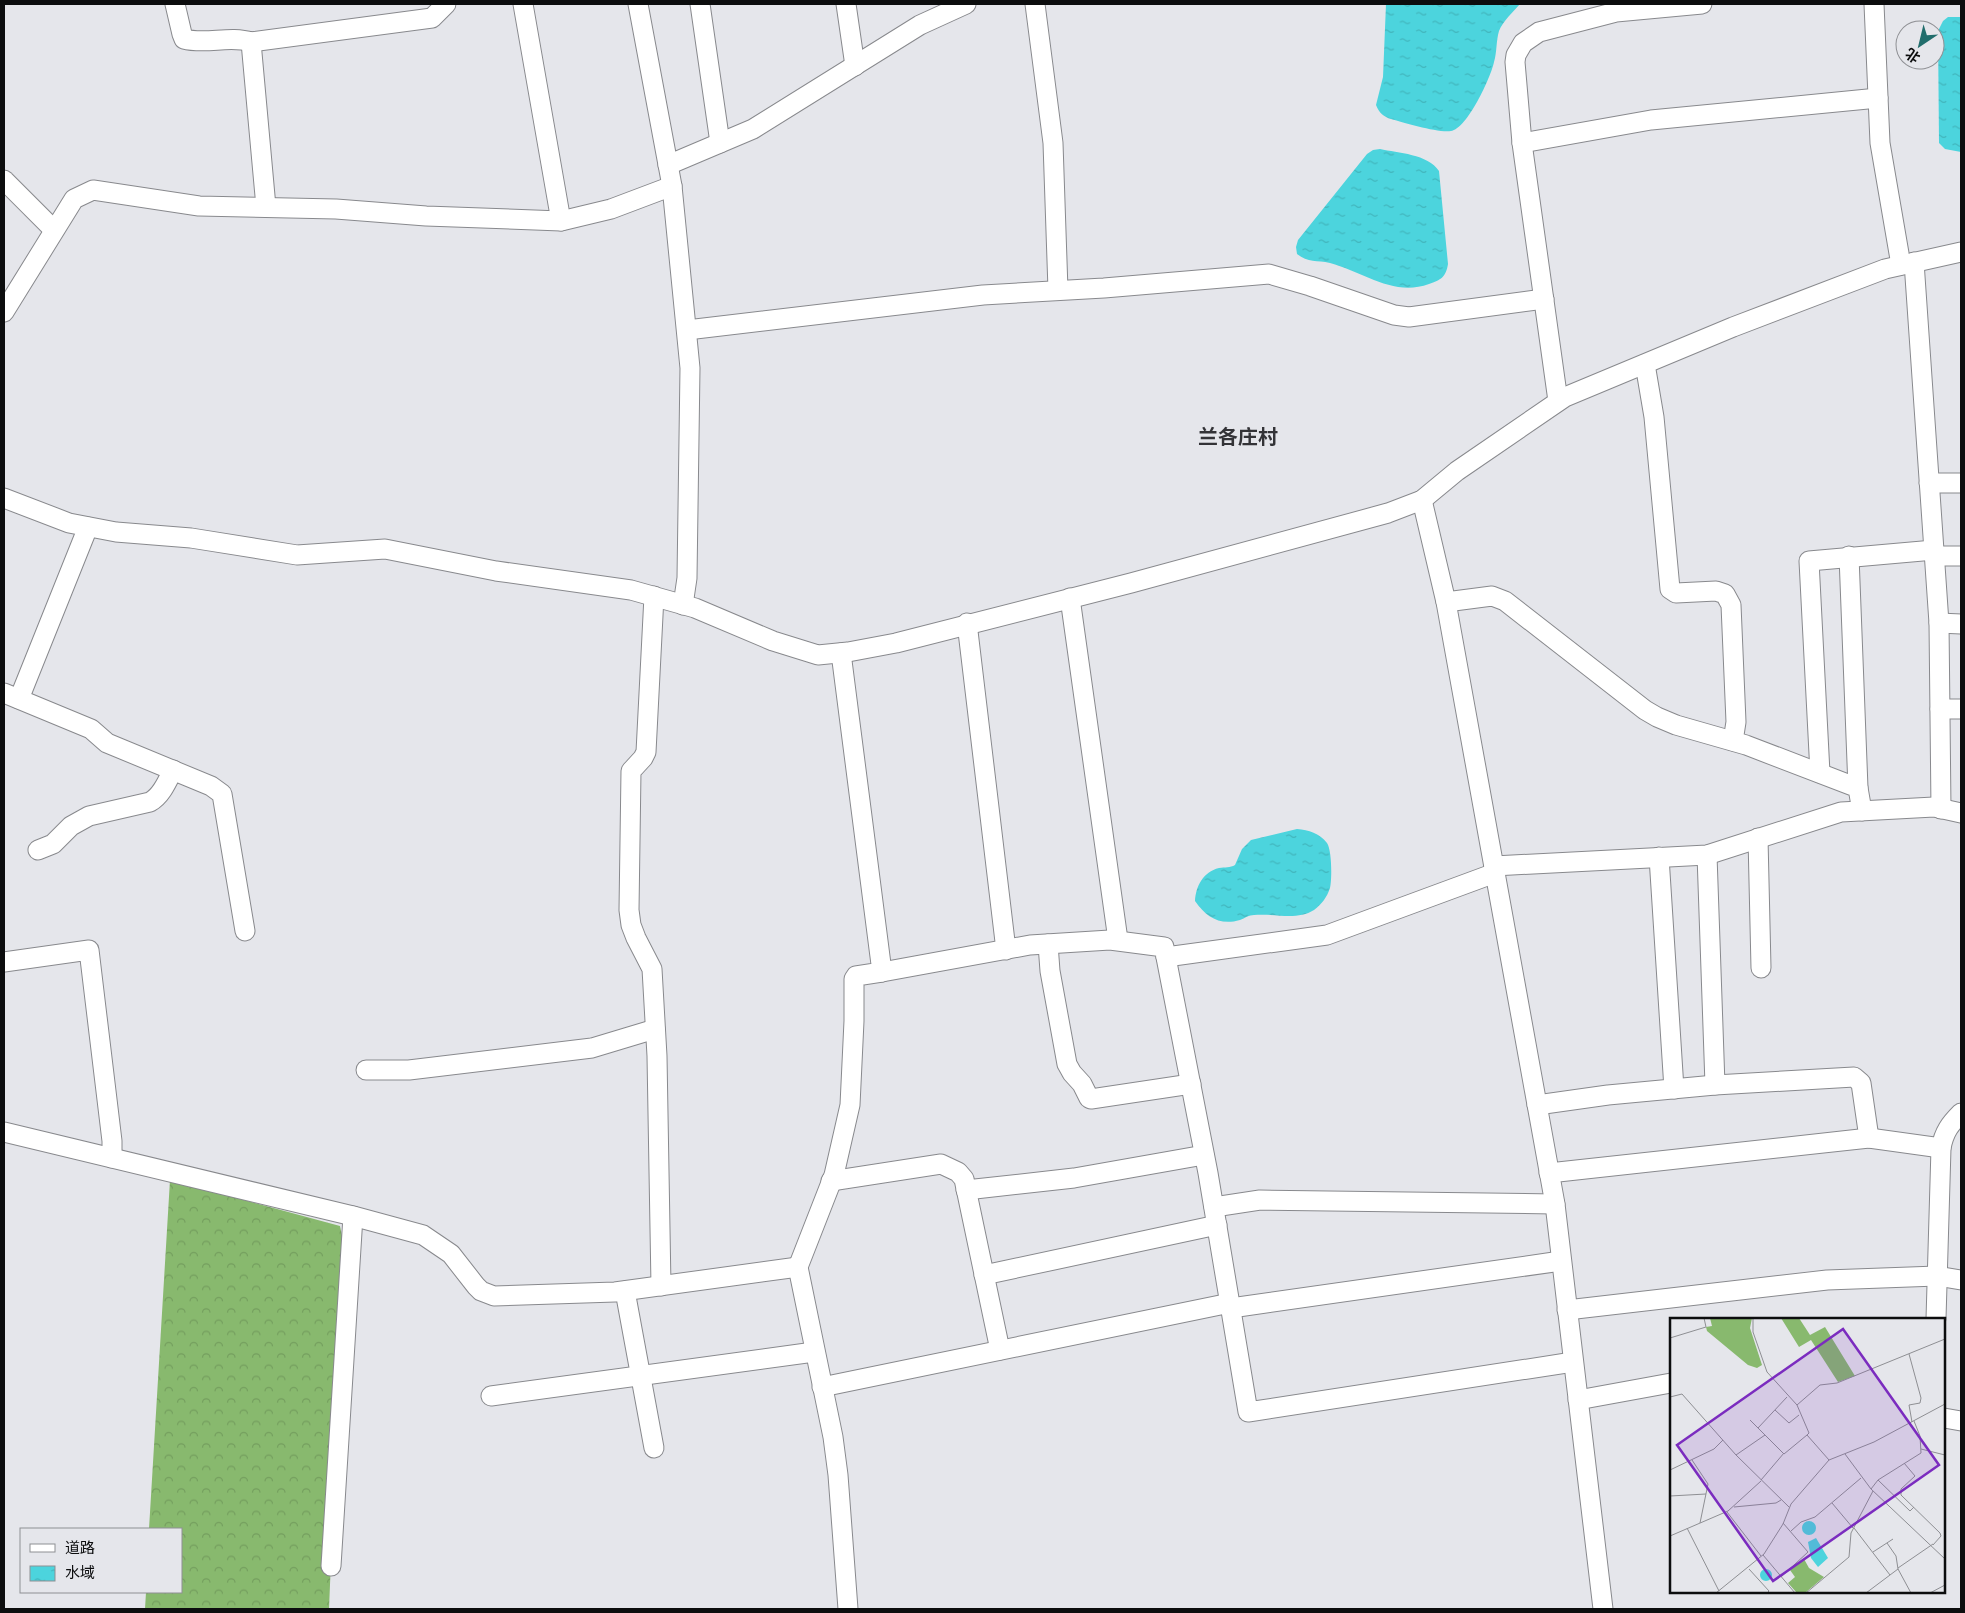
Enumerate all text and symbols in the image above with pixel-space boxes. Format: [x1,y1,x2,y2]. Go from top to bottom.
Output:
north arrow [1895,20,1945,70]
text: 北 [1901,44,1923,68]
district label: 兰各庄村 [1198,423,1278,450]
inset map [1670,1318,1945,1593]
legend [20,1528,182,1593]
text: 道路 [65,1537,95,1557]
text: 水域 [65,1562,95,1582]

